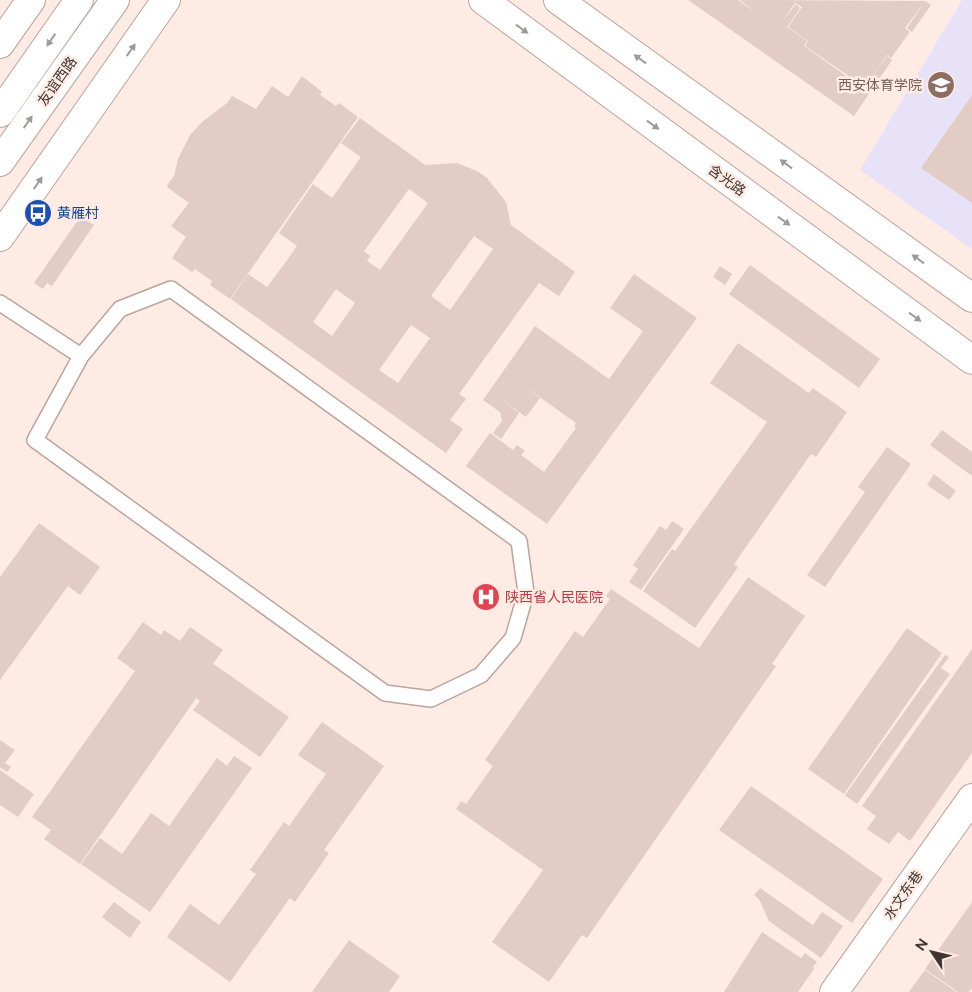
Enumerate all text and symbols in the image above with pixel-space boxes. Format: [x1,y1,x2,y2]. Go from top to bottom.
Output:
one-way arrow [515,24,529,34]
one-way arrow [46,33,56,47]
one-way arrow [126,43,136,57]
street label: 友谊西路 [34,53,80,109]
one-way arrow [633,54,647,64]
school or university icon: 西安体育学院 [926,70,956,100]
place label: 西安体育学院 [838,77,922,93]
one-way arrow [23,115,33,129]
one-way arrow [646,120,660,130]
one-way arrow [779,159,793,169]
street label: 含光路 [705,161,749,199]
one-way arrow [33,176,43,190]
bus stop icon: 黄雁村 [23,198,53,228]
place label: 黄雁村 [57,205,99,221]
one-way arrow [777,216,791,226]
one-way arrow [911,254,925,264]
one-way arrow [908,312,921,323]
hospital icon: 陕西省人民医院 [471,582,501,612]
place label: 陕西省人民医院 [505,589,603,605]
street label: 水文东巷 [880,867,926,923]
north arrow [907,927,957,977]
text: N [912,936,931,954]

